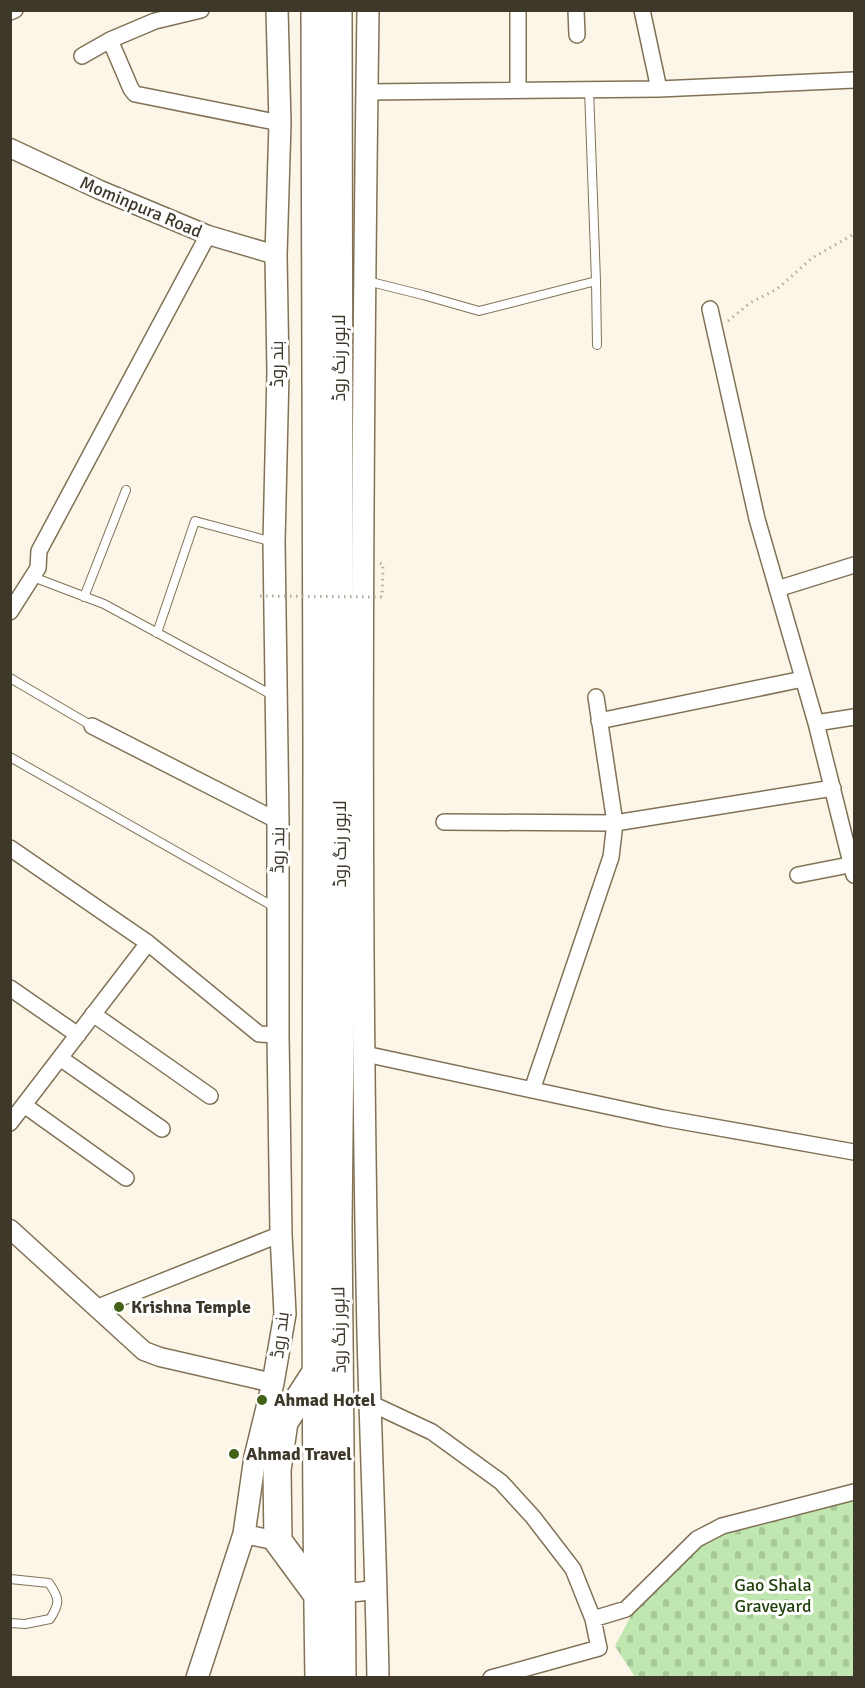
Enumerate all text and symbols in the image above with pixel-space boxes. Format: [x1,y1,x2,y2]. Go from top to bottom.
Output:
street label: Mominpura Road [77,171,205,243]
street label: لاہور رنگ روڈ [328,315,351,401]
street label: بند روڈ [266,341,288,387]
street label: لاہور رنگ روڈ [329,801,352,887]
street label: بند روڈ [267,826,289,874]
street label: لاہور رنگ روڈ [327,1286,352,1374]
place label: Krishna Temple [131,1296,251,1318]
marker: Krishna Temple [112,1300,126,1314]
street label: بند روڈ [266,1310,294,1360]
place label: Ahmad Hotel [274,1389,376,1411]
marker: Ahmad Hotel [255,1393,269,1407]
place label: Ahmad Travel [246,1443,352,1465]
marker: Ahmad Travel [227,1447,241,1461]
park label: Gao Shala Graveyard [734,1574,812,1617]

